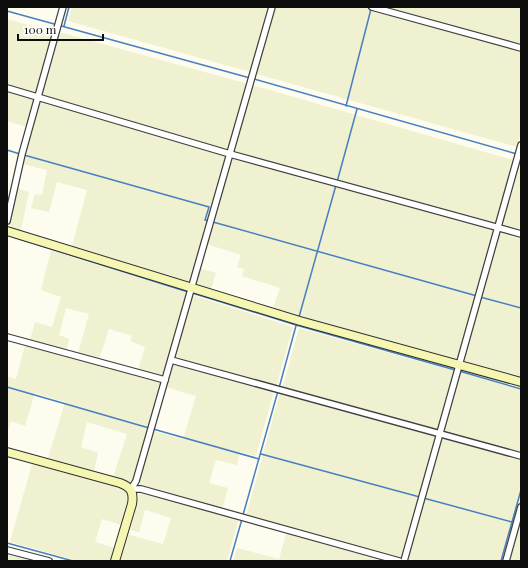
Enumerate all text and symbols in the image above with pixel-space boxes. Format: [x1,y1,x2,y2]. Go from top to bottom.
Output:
scale bar [18,16,103,42]
text: 100 m [24,21,57,37]

